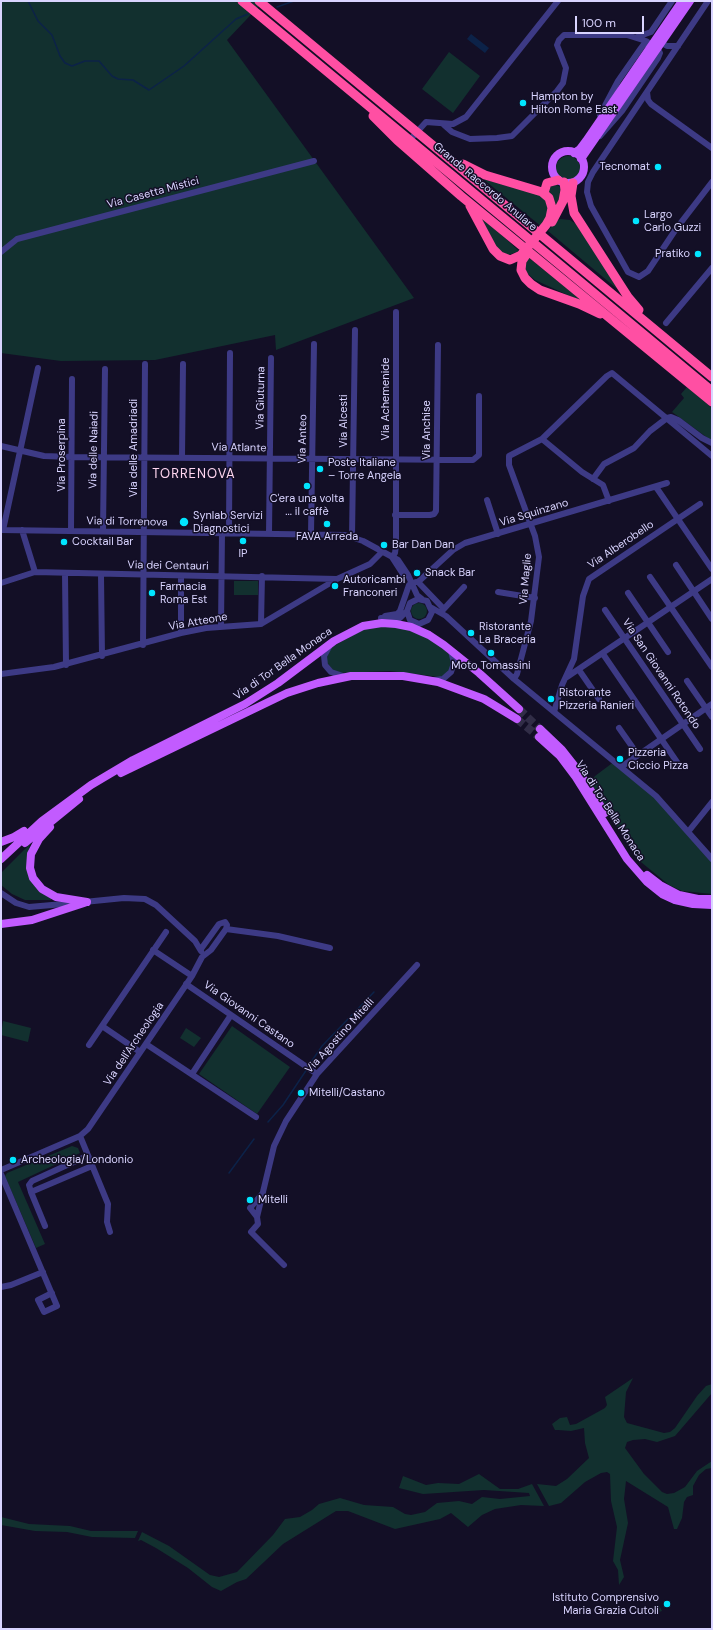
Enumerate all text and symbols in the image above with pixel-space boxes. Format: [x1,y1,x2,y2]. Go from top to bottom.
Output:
scale bar [577,8,646,34]
text: 100 m [582,15,616,31]
place label: Hampton by Hilton Rome East [531,90,617,116]
marker: Hampton by Hilton Rome East [518,98,528,108]
street label: Grande Raccordo Anulare [431,140,539,234]
place label: Tecnomat [599,160,650,174]
marker: Tecnomat [653,162,663,172]
street label: Via Casetta Mistici [105,174,201,212]
place label: Largo Carlo Guzzi [644,208,701,234]
marker: Largo Carlo Guzzi [631,216,641,226]
place label: Pratiko [655,247,690,261]
marker: Pratiko [693,249,703,259]
street label: Via Achemenide [379,358,393,440]
street label: Via Giuturna [254,366,268,430]
street label: Via Alcesti [337,394,351,448]
street label: Via delle Amadriadi [127,399,141,497]
street label: Via Anchise [420,400,434,460]
street label: Via delle Naiadi [87,411,101,489]
street label: Via Anteo [296,414,310,464]
street label: Via Proserpina [55,418,69,492]
street label: Via Atlante [211,441,267,455]
place label: Poste Italiane – Torre Angela [328,456,401,482]
marker: Poste Italiane – Torre Angela [315,464,325,474]
district label: TORRENOVA [152,467,236,483]
marker: C'era una volta ... il caffè [302,481,312,491]
place label: C'era una volta ... il caffè [270,492,344,518]
street label: Via Squinzano [498,496,570,530]
place label: Synlab Servizi Diagnostici [193,509,263,535]
street label: Via di Torrenova [86,515,168,529]
marker: Synlab Servizi Diagnostici [178,516,190,528]
street label: Via Alberobello [585,518,657,572]
marker: FAVA Arreda [322,519,332,529]
place label: FAVA Arreda [296,530,358,544]
place label: Cocktail Bar [72,535,133,549]
marker: IP [238,536,248,546]
marker: Cocktail Bar [59,537,69,547]
place label: Bar Dan Dan [392,538,454,552]
marker: Bar Dan Dan [379,540,389,550]
place label: IP [239,547,247,561]
street label: Via Maglie [517,553,535,605]
street label: Via dei Centauri [127,559,209,573]
place label: Snack Bar [425,566,475,580]
marker: Snack Bar [412,568,422,578]
place label: Autoricambi Franconeri [343,573,405,599]
place label: Farmacia Roma Est [160,580,207,606]
marker: Autoricambi Franconeri [330,581,340,591]
marker: Farmacia Roma Est [147,588,157,598]
street label: Via Atteone [168,610,228,634]
street label: Via San Giovanni Rotondo [619,616,703,732]
place label: Ristorante La Braceria [479,620,536,646]
street label: Via di Tor Bella Monaca [231,625,335,703]
marker: Ristorante La Braceria [466,628,476,638]
marker: Moto Tomassini [486,648,496,658]
place label: Moto Tomassini [451,659,531,673]
place label: Ristorante Pizzeria Ranieri [559,686,634,712]
marker: Ristorante Pizzeria Ranieri [546,694,556,704]
place label: Pizzeria Ciccio Pizza [628,746,688,772]
marker: Pizzeria Ciccio Pizza [615,754,625,764]
street label: Via di Tor Bella Monaca [573,758,647,864]
street label: Via Giovanni Castano [201,979,297,1051]
street label: Via Agostino Mitelli [303,996,377,1076]
street label: Via dell'Archeologia [101,1000,167,1088]
place label: Mitelli/Castano [309,1086,385,1100]
marker: Mitelli/Castano [296,1088,306,1098]
place label: Archeologia/Londonio [21,1153,133,1167]
marker: Archeologia/Londonio [8,1155,18,1165]
place label: Mitelli [258,1193,288,1207]
marker: Mitelli [245,1195,255,1205]
place label: Istituto Comprensivo Maria Grazia Cutoli [552,1591,659,1617]
marker: Istituto Comprensivo Maria Grazia Cutoli [662,1599,672,1609]

